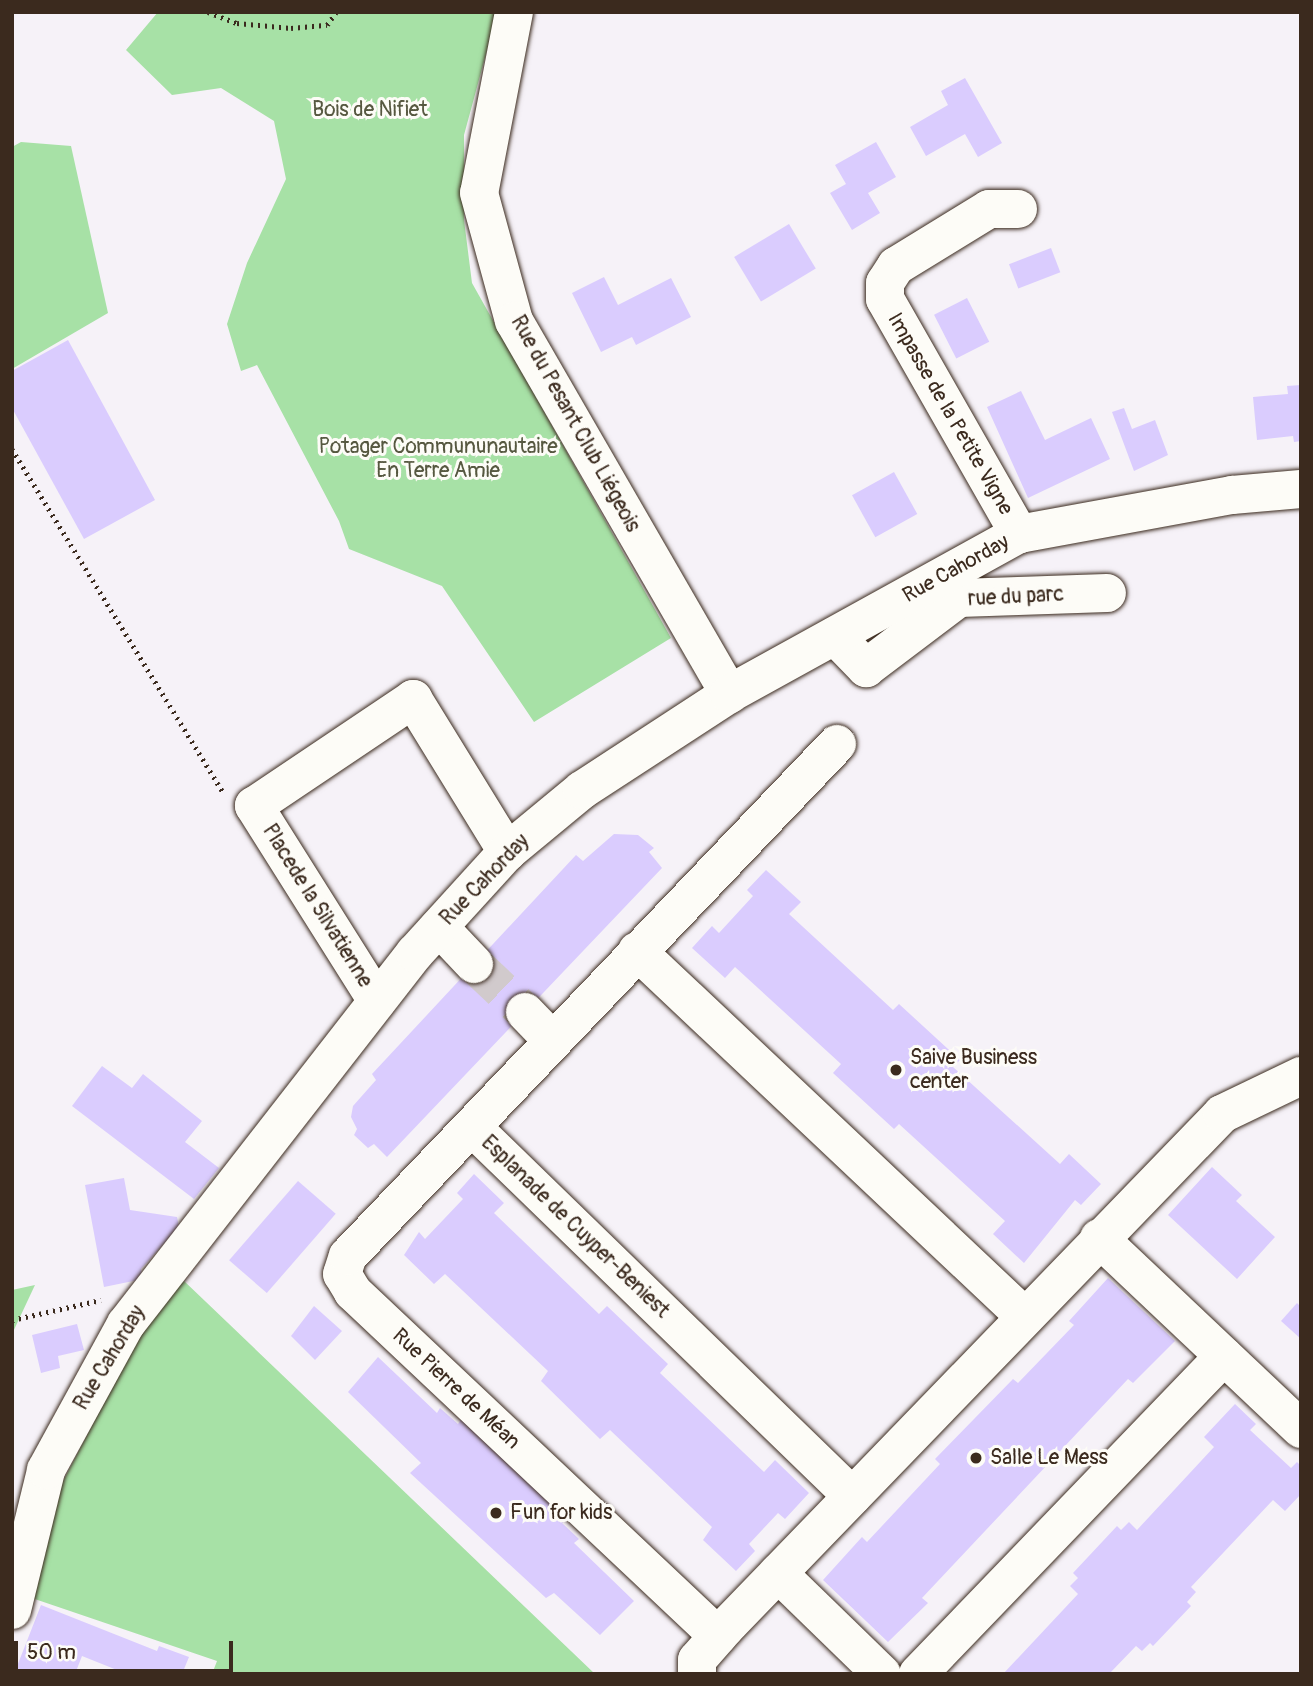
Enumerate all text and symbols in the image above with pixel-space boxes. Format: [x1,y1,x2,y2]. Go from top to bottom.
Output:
park label: Bois de Nifiet [312,97,428,123]
street label: Impasse de la Petite Vigne [882,308,1018,520]
street label: Rue du Pesant Club Liégeois [505,311,645,537]
park label: Potager Commununautaire En Terre Amie [318,434,558,484]
street label: Rue Cahorday [898,529,1014,609]
street label: rue du parc [967,582,1065,612]
street label: Placede la Silvatienne [257,820,377,992]
street label: Rue Cahorday [435,829,535,931]
place label: Saive Business center [910,1045,1037,1095]
marker: Saive Business center [888,1062,904,1078]
street label: Esplanade de Cuyper-Beniest [476,1131,674,1323]
street label: Rue Cahorday [69,1301,151,1415]
street label: Rue Pierre de Méan [387,1323,525,1455]
place label: Salle Le Mess [990,1445,1108,1471]
marker: Salle Le Mess [968,1450,984,1466]
place label: Fun for kids [510,1500,612,1526]
marker: Fun for kids [488,1505,504,1521]
scale bar [18,1626,236,1670]
text: 50 m [27,1639,76,1666]

